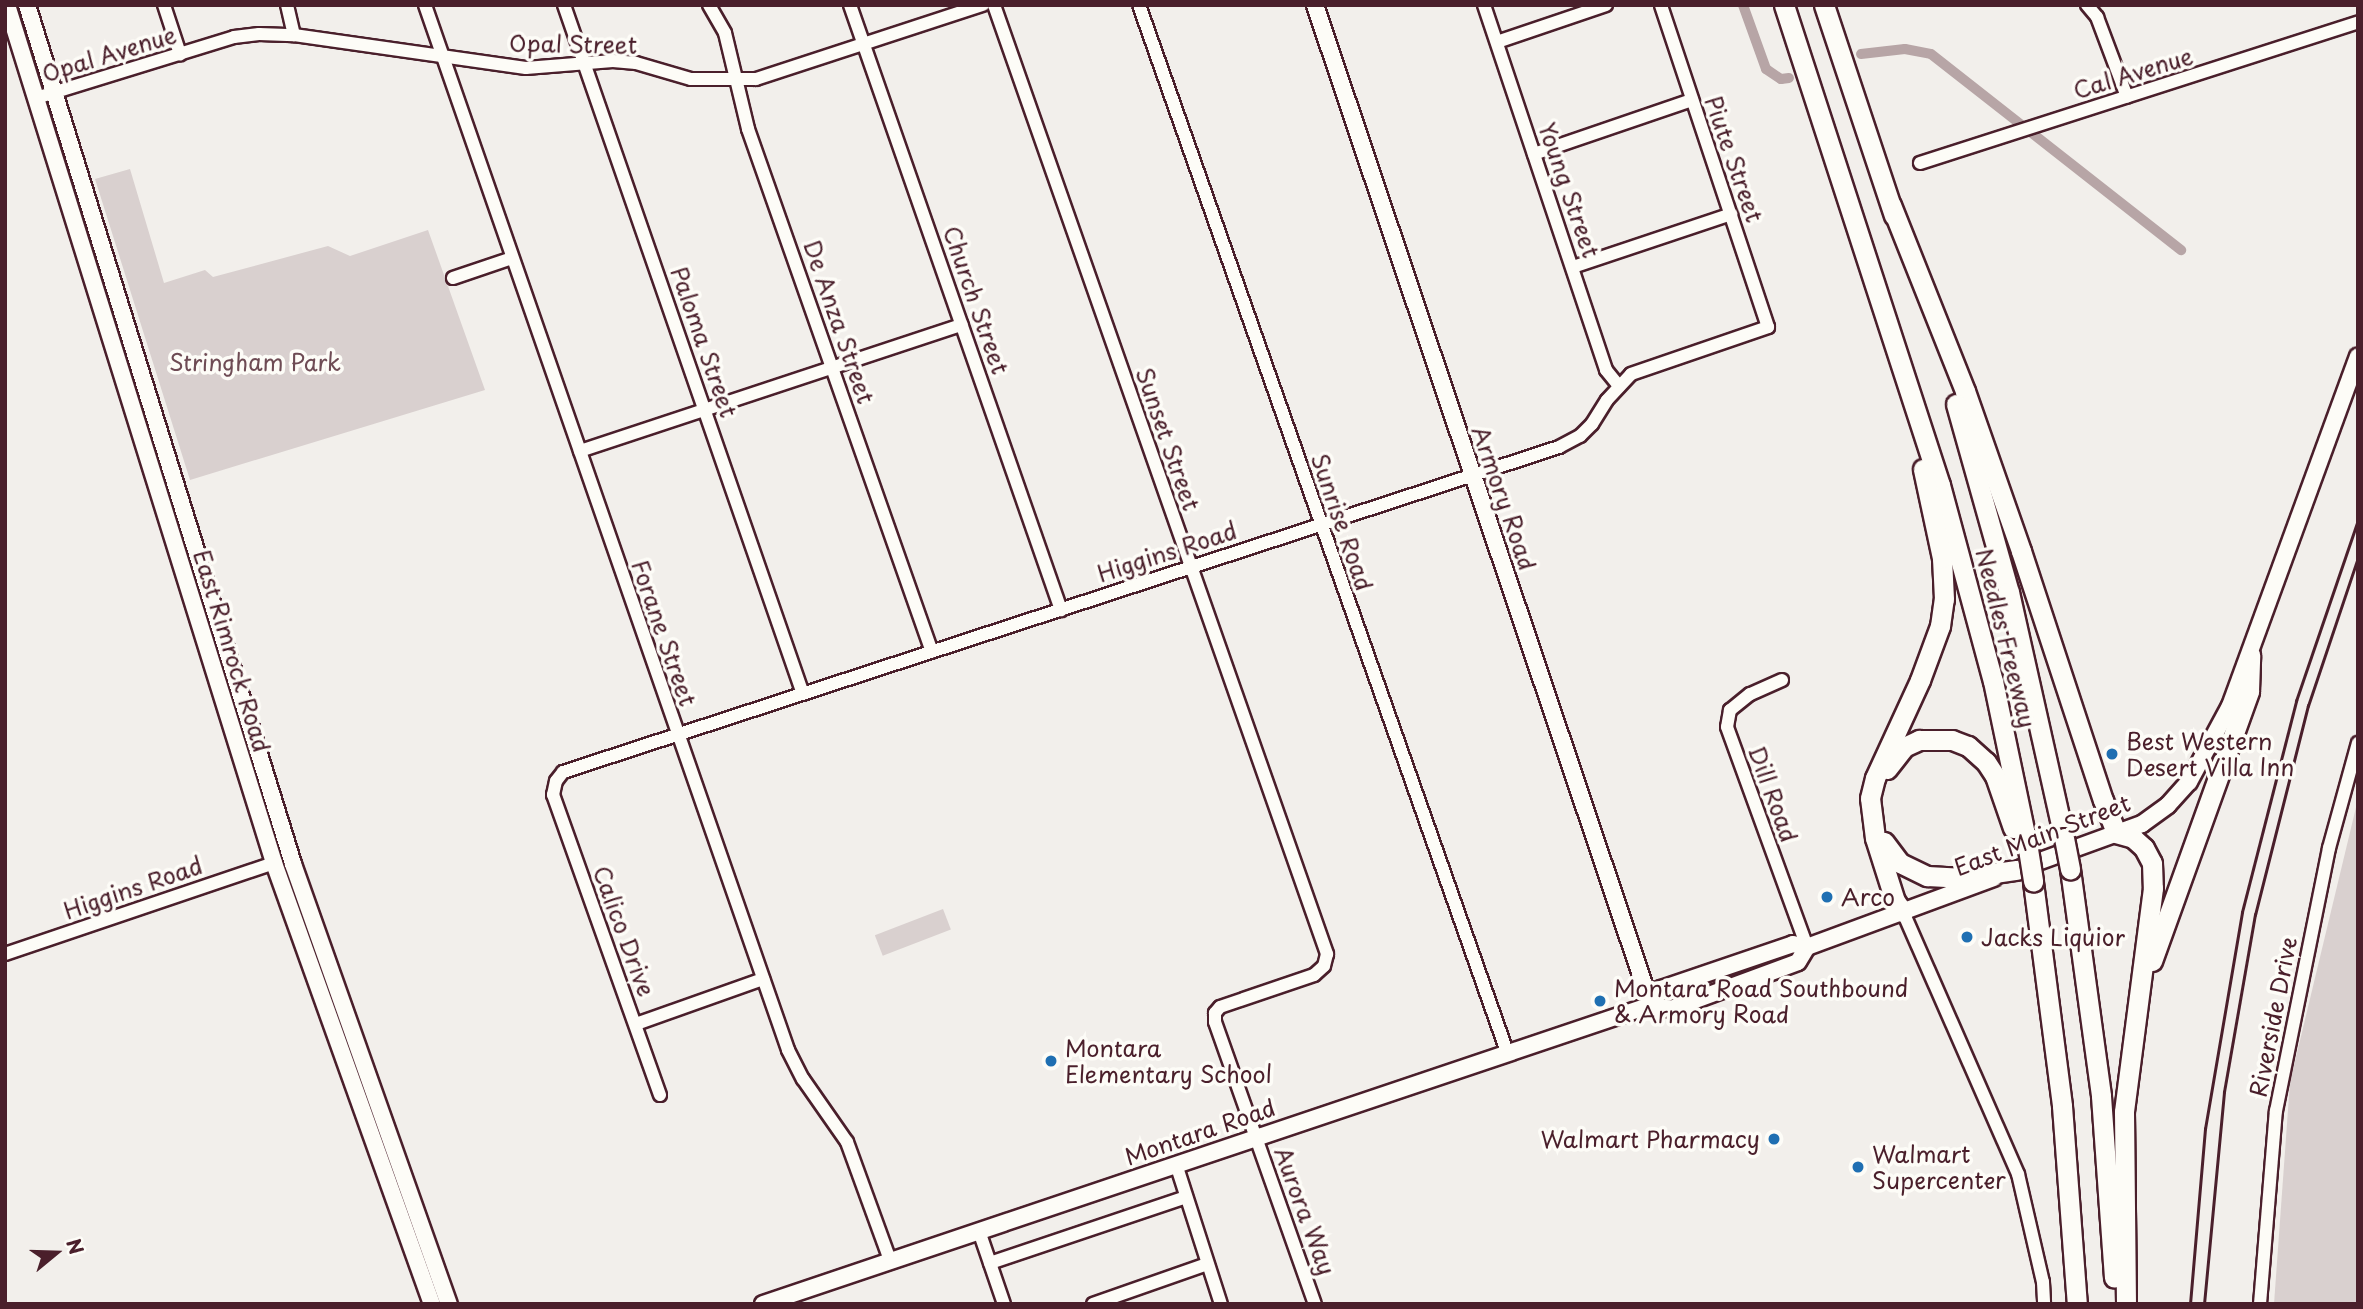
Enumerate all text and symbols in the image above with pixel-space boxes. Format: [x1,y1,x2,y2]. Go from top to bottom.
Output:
street label: Opal Avenue [39,21,179,87]
street label: Opal Street [509,29,637,59]
street label: Cal Avenue [2069,42,2197,104]
street label: Piute Street [1700,92,1768,226]
street label: Young Street [1533,119,1605,261]
street label: Church Street [938,222,1014,378]
street label: De Anza Street [798,237,880,407]
street label: Paloma Street [665,263,743,421]
park label: Stringham Park [168,348,342,376]
street label: Sunset Street [1130,363,1206,515]
street label: Armory Road [1467,423,1541,573]
street label: Sunrise Road [1305,449,1379,595]
street label: Higgins Road [1095,517,1239,587]
street label: Needles Freeway [1970,544,2042,732]
street label: East Rimrock Road [188,547,276,755]
street label: Forane Street [626,556,702,710]
place label: Best Western Desert Villa Inn [2126,727,2296,781]
street label: Dill Road [1743,742,1803,846]
marker: Best Western Desert Villa Inn [2104,746,2120,762]
street label: East Main Street [1950,789,2134,881]
street label: Higgins Road [61,852,205,924]
street label: Calico Drive [588,862,660,1000]
place label: Arco [1841,883,1895,911]
marker: Arco [1819,889,1835,905]
place label: Jacks Liquior [1981,923,2126,951]
marker: Jacks Liquior [1959,929,1975,945]
street label: Riverside Drive [2244,934,2302,1100]
place label: Montara Road Southbound & Armory Road [1614,974,1910,1028]
marker: Montara Road Southbound & Armory Road [1592,993,1608,1009]
place label: Montara Elementary School [1065,1034,1272,1088]
marker: Montara Elementary School [1043,1053,1059,1069]
street label: Montara Road [1120,1093,1280,1171]
place label: Walmart Pharmacy [1540,1125,1760,1153]
marker: Walmart Pharmacy [1766,1131,1782,1147]
place label: Walmart Supercenter [1872,1140,2006,1194]
street label: Aurora Way [1269,1144,1341,1278]
marker: Walmart Supercenter [1850,1159,1866,1175]
north arrow [21,1218,91,1288]
text: N [60,1234,92,1258]

